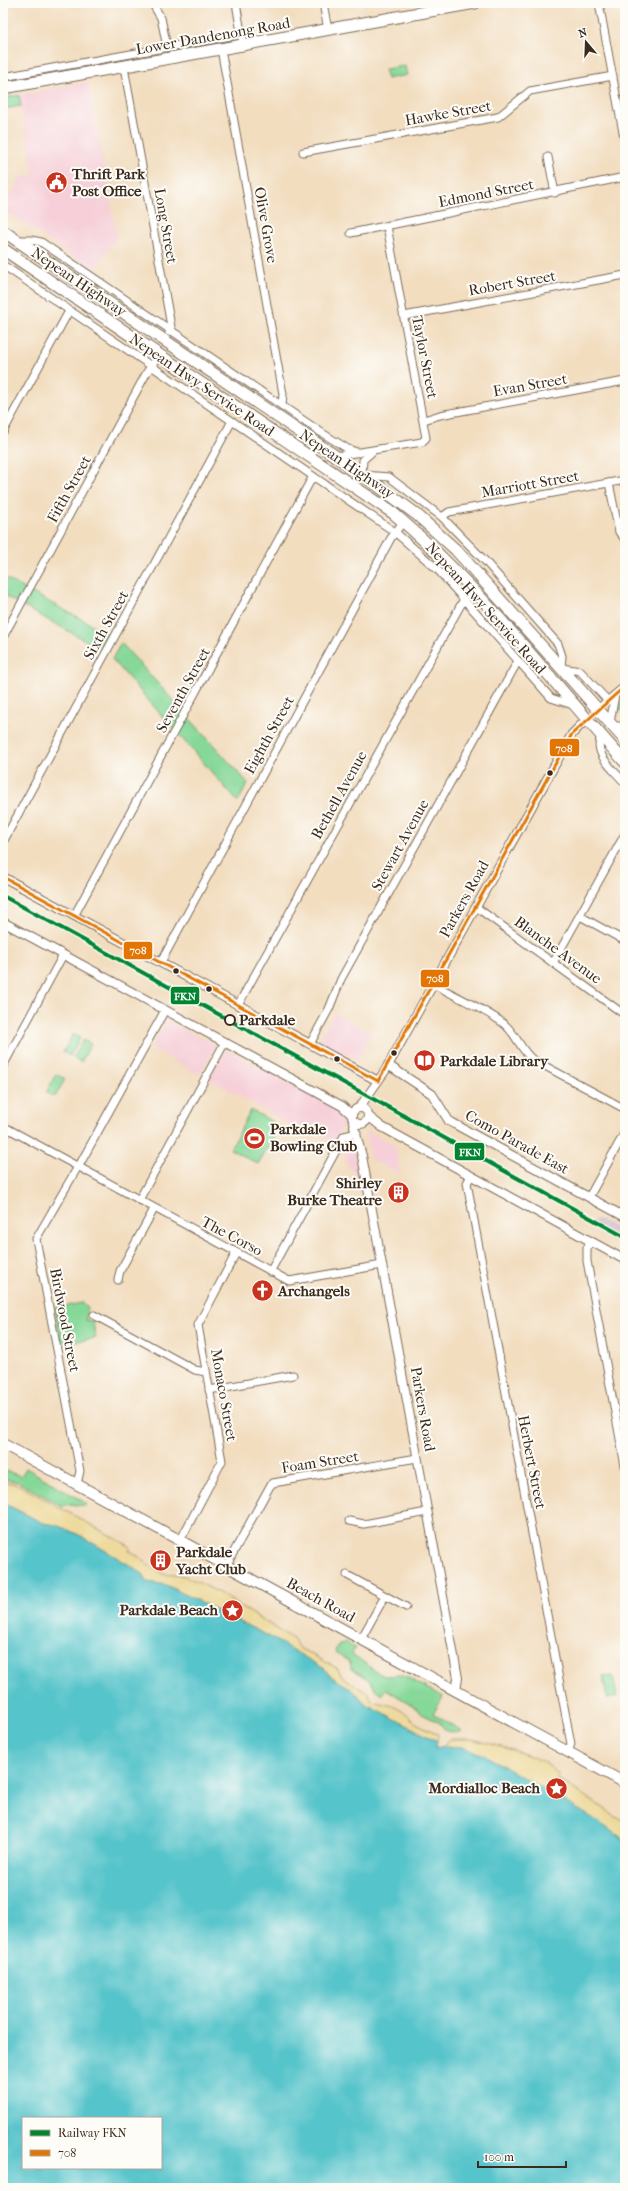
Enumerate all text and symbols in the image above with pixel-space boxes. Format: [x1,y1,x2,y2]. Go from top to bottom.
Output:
street label: Lower Dandenong Road [134,13,292,58]
north arrow [566,22,606,62]
text: N [577,25,590,41]
street label: Hawke Street [403,96,493,129]
place label: Thrift Park Post Office [71,165,146,200]
public building icon: Thrift Park Post Office [44,170,70,196]
street label: Edmond Street [437,175,536,211]
street label: Olive Grove [250,186,282,265]
street label: Long Street [151,187,182,266]
street label: Nepean Highway [28,244,131,321]
street label: Robert Street [467,266,558,300]
street label: Taylor Street [408,314,442,401]
street label: Nepean Hwy Service Road [126,330,279,441]
street label: Evan Street [492,370,569,400]
street label: Nepean Highway [296,426,399,503]
street label: Fifth Street [43,452,95,526]
street label: Marriott Street [480,466,581,501]
street label: Nepean Hwy Service Road [422,538,550,678]
street label: Sixth Street [80,587,133,663]
street label: Seventh Street [152,644,214,736]
street label: Eighth Street [240,692,298,777]
line badge: 708 [549,738,580,757]
text: 708 [555,742,573,755]
street label: Bethell Avenue [307,747,371,842]
unlabelled marker [545,768,555,778]
street label: Stewart Avenue [367,796,433,894]
street label: Parkers Road [435,857,493,941]
street label: Blanche Avenue [511,912,606,988]
line badge: 708 [123,941,153,960]
text: 708 [129,944,147,957]
unlabelled marker [171,966,181,976]
line badge: 708 [420,969,450,988]
text: 708 [426,972,444,985]
unlabelled marker [204,984,214,994]
line badge: FKN [170,986,200,1005]
text: FKN [173,990,197,1003]
place label: Parkdale [239,1011,296,1029]
marker: Parkdale [224,1014,236,1026]
unlabelled marker [389,1048,399,1058]
library icon: Parkdale Library [412,1048,438,1074]
place label: Parkdale Library [440,1052,549,1070]
unlabelled marker [332,1054,342,1064]
street label: Como Parade East [462,1106,573,1178]
place label: Parkdale Bowling Club [270,1120,357,1155]
sports icon: Parkdale Bowling Club [242,1125,268,1151]
line badge: FKN [454,1142,485,1161]
text: FKN [458,1146,482,1159]
place label: Shirley Burke Theatre [287,1174,383,1209]
building icon: Shirley Burke Theatre [385,1179,411,1205]
street label: The Corso [198,1212,266,1260]
street label: Birdwood Street [46,1267,84,1374]
church icon: Archangels [250,1278,276,1304]
place label: Archangels [277,1282,350,1300]
street label: Monaco Street [207,1347,241,1443]
street label: Parkers Road [407,1365,439,1453]
street label: Herbert Street [514,1413,550,1511]
street label: Foam Street [280,1447,360,1477]
place label: Parkdale Yacht Club [175,1543,246,1578]
building icon: Parkdale Yacht Club [148,1548,174,1574]
street label: Beach Road [284,1574,359,1627]
place icon: Parkdale Beach [220,1597,246,1623]
place label: Parkdale Beach [120,1601,219,1619]
place icon: Mordialloc Beach [543,1775,569,1801]
place label: Mordialloc Beach [428,1779,541,1797]
legend [22,2117,162,2169]
text: Railway FKN [58,2126,127,2140]
scale bar [478,2143,566,2169]
text: 708 [58,2146,76,2160]
text: 100 m [484,2150,514,2164]

